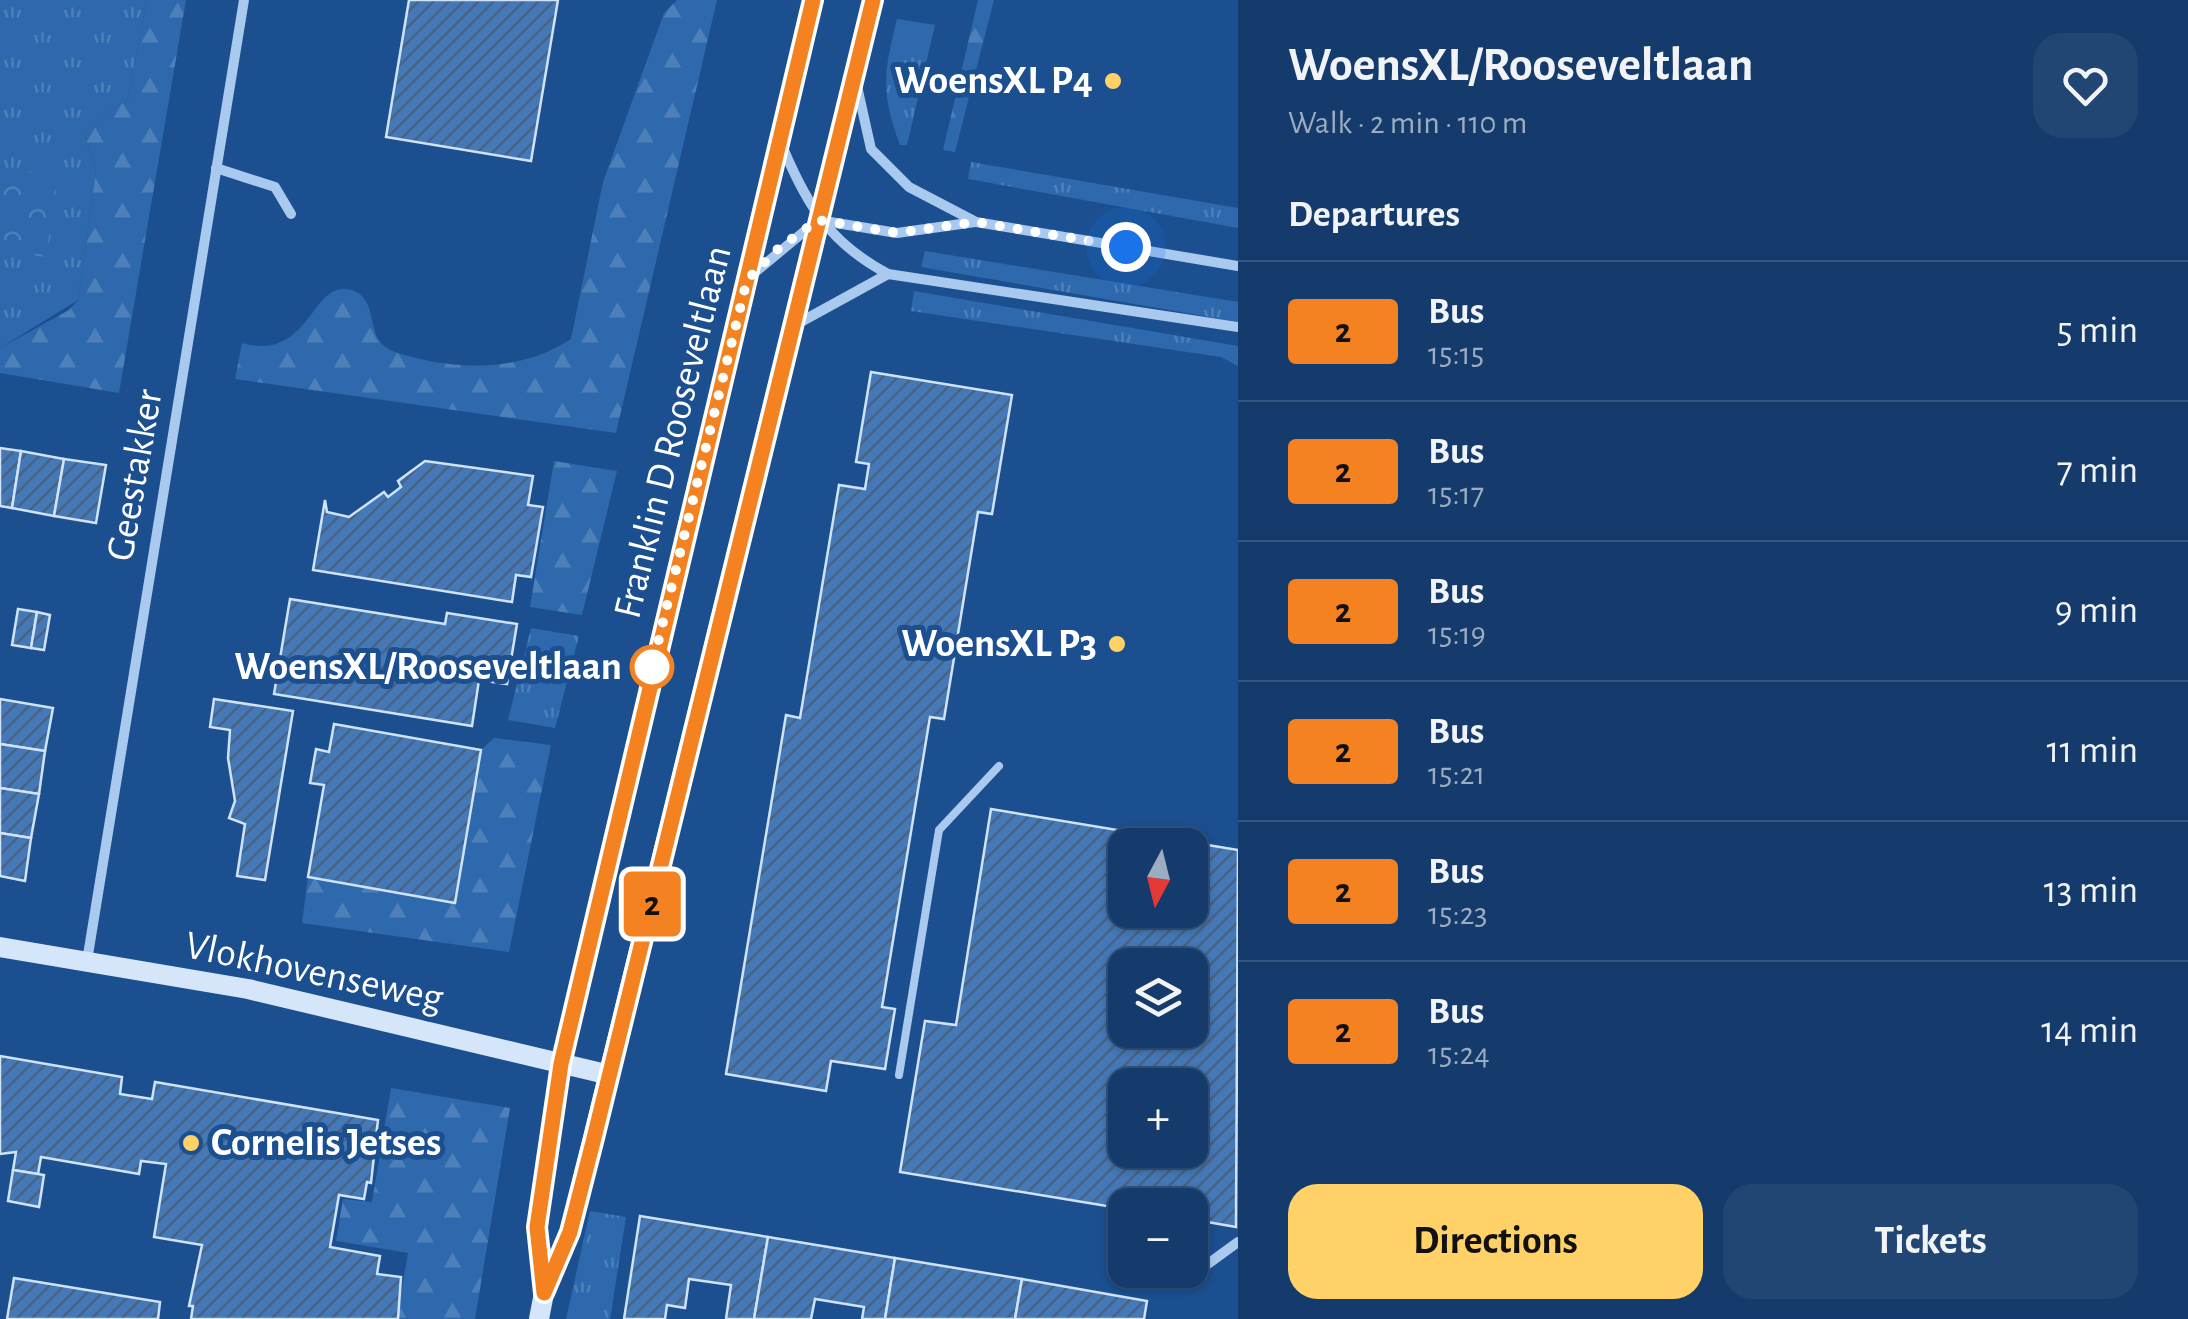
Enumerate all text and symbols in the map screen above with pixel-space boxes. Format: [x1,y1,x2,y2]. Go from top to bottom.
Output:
button: heart [2033,33,2138,138]
text: WoensXL/Rooseveltlaan [1288,42,1753,90]
place label: WoensXL P4 [894,61,1093,101]
marker: WoensXL P4 [1102,70,1124,92]
text: Walk · 2 min · 110 m [1288,107,1527,139]
text: Departures [1288,196,1460,234]
your location [1101,222,1151,272]
street label: Franklin D Rooseveltlaan [607,242,739,622]
text: Bus [1428,293,1484,331]
text: 5 min [2057,312,2138,350]
text: 2 [1335,314,1351,349]
text: 15:15 [1428,338,1484,370]
street label: Geestakker [100,386,170,564]
text: Bus [1428,433,1484,471]
text: 7 min [2057,452,2138,490]
text: 2 [1335,454,1351,489]
text: 15:17 [1428,478,1484,510]
text: Bus [1428,573,1484,611]
text: 9 min [2055,592,2138,630]
text: 2 [1335,594,1351,629]
text: 15:19 [1428,618,1486,650]
place label: WoensXL P3 [901,624,1097,664]
marker: WoensXL P3 [1106,633,1128,655]
marker: WoensXL/Rooseveltlaan [631,646,673,688]
place label: WoensXL/Rooseveltlaan [234,647,622,687]
text: Bus [1428,713,1484,751]
text: 11 min [2046,732,2138,770]
text: 2 [1335,734,1351,769]
text: 15:21 [1428,758,1485,790]
north arrow [1108,828,1208,928]
map controls [1108,828,1208,1288]
text: Bus [1428,853,1484,891]
line badge: 2 [620,872,684,936]
text: 13 min [2044,872,2138,910]
text: 2 [1335,874,1351,909]
text: 2 [644,887,660,922]
text: 15:23 [1428,898,1487,930]
street label: Vlokhovenseweg [182,925,447,1019]
button: layers [1108,948,1208,1048]
text: Bus [1428,993,1484,1031]
text: 14 min [2041,1012,2138,1050]
text: 2 [1335,1014,1351,1049]
text: 15:24 [1428,1038,1490,1070]
button: + [1108,1068,1208,1168]
place label: Cornelis Jetses [211,1123,441,1163]
marker: Cornelis Jetses [180,1132,202,1154]
button: Directions [1288,1184,1703,1299]
button: Tickets [1723,1184,2138,1299]
button: − [1108,1188,1208,1288]

